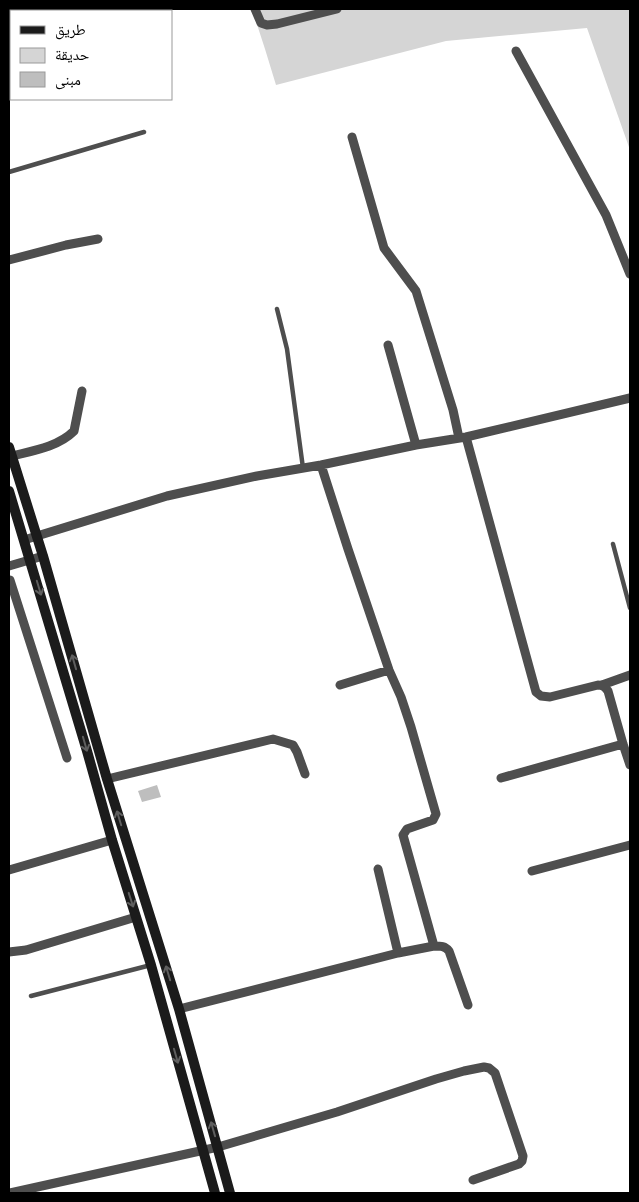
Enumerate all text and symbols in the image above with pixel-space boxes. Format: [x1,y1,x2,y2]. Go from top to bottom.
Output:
legend [10,10,172,100]
text: طريق [55,20,86,40]
text: حديقة [55,45,90,63]
text: مبنى [55,70,81,90]
one-way arrow [34,580,44,596]
one-way arrow [68,655,78,671]
one-way arrow [81,735,91,751]
one-way arrow [114,810,124,826]
one-way arrow [126,891,136,907]
one-way arrow [162,966,172,982]
one-way arrow [172,1047,182,1063]
one-way arrow [207,1122,217,1138]

